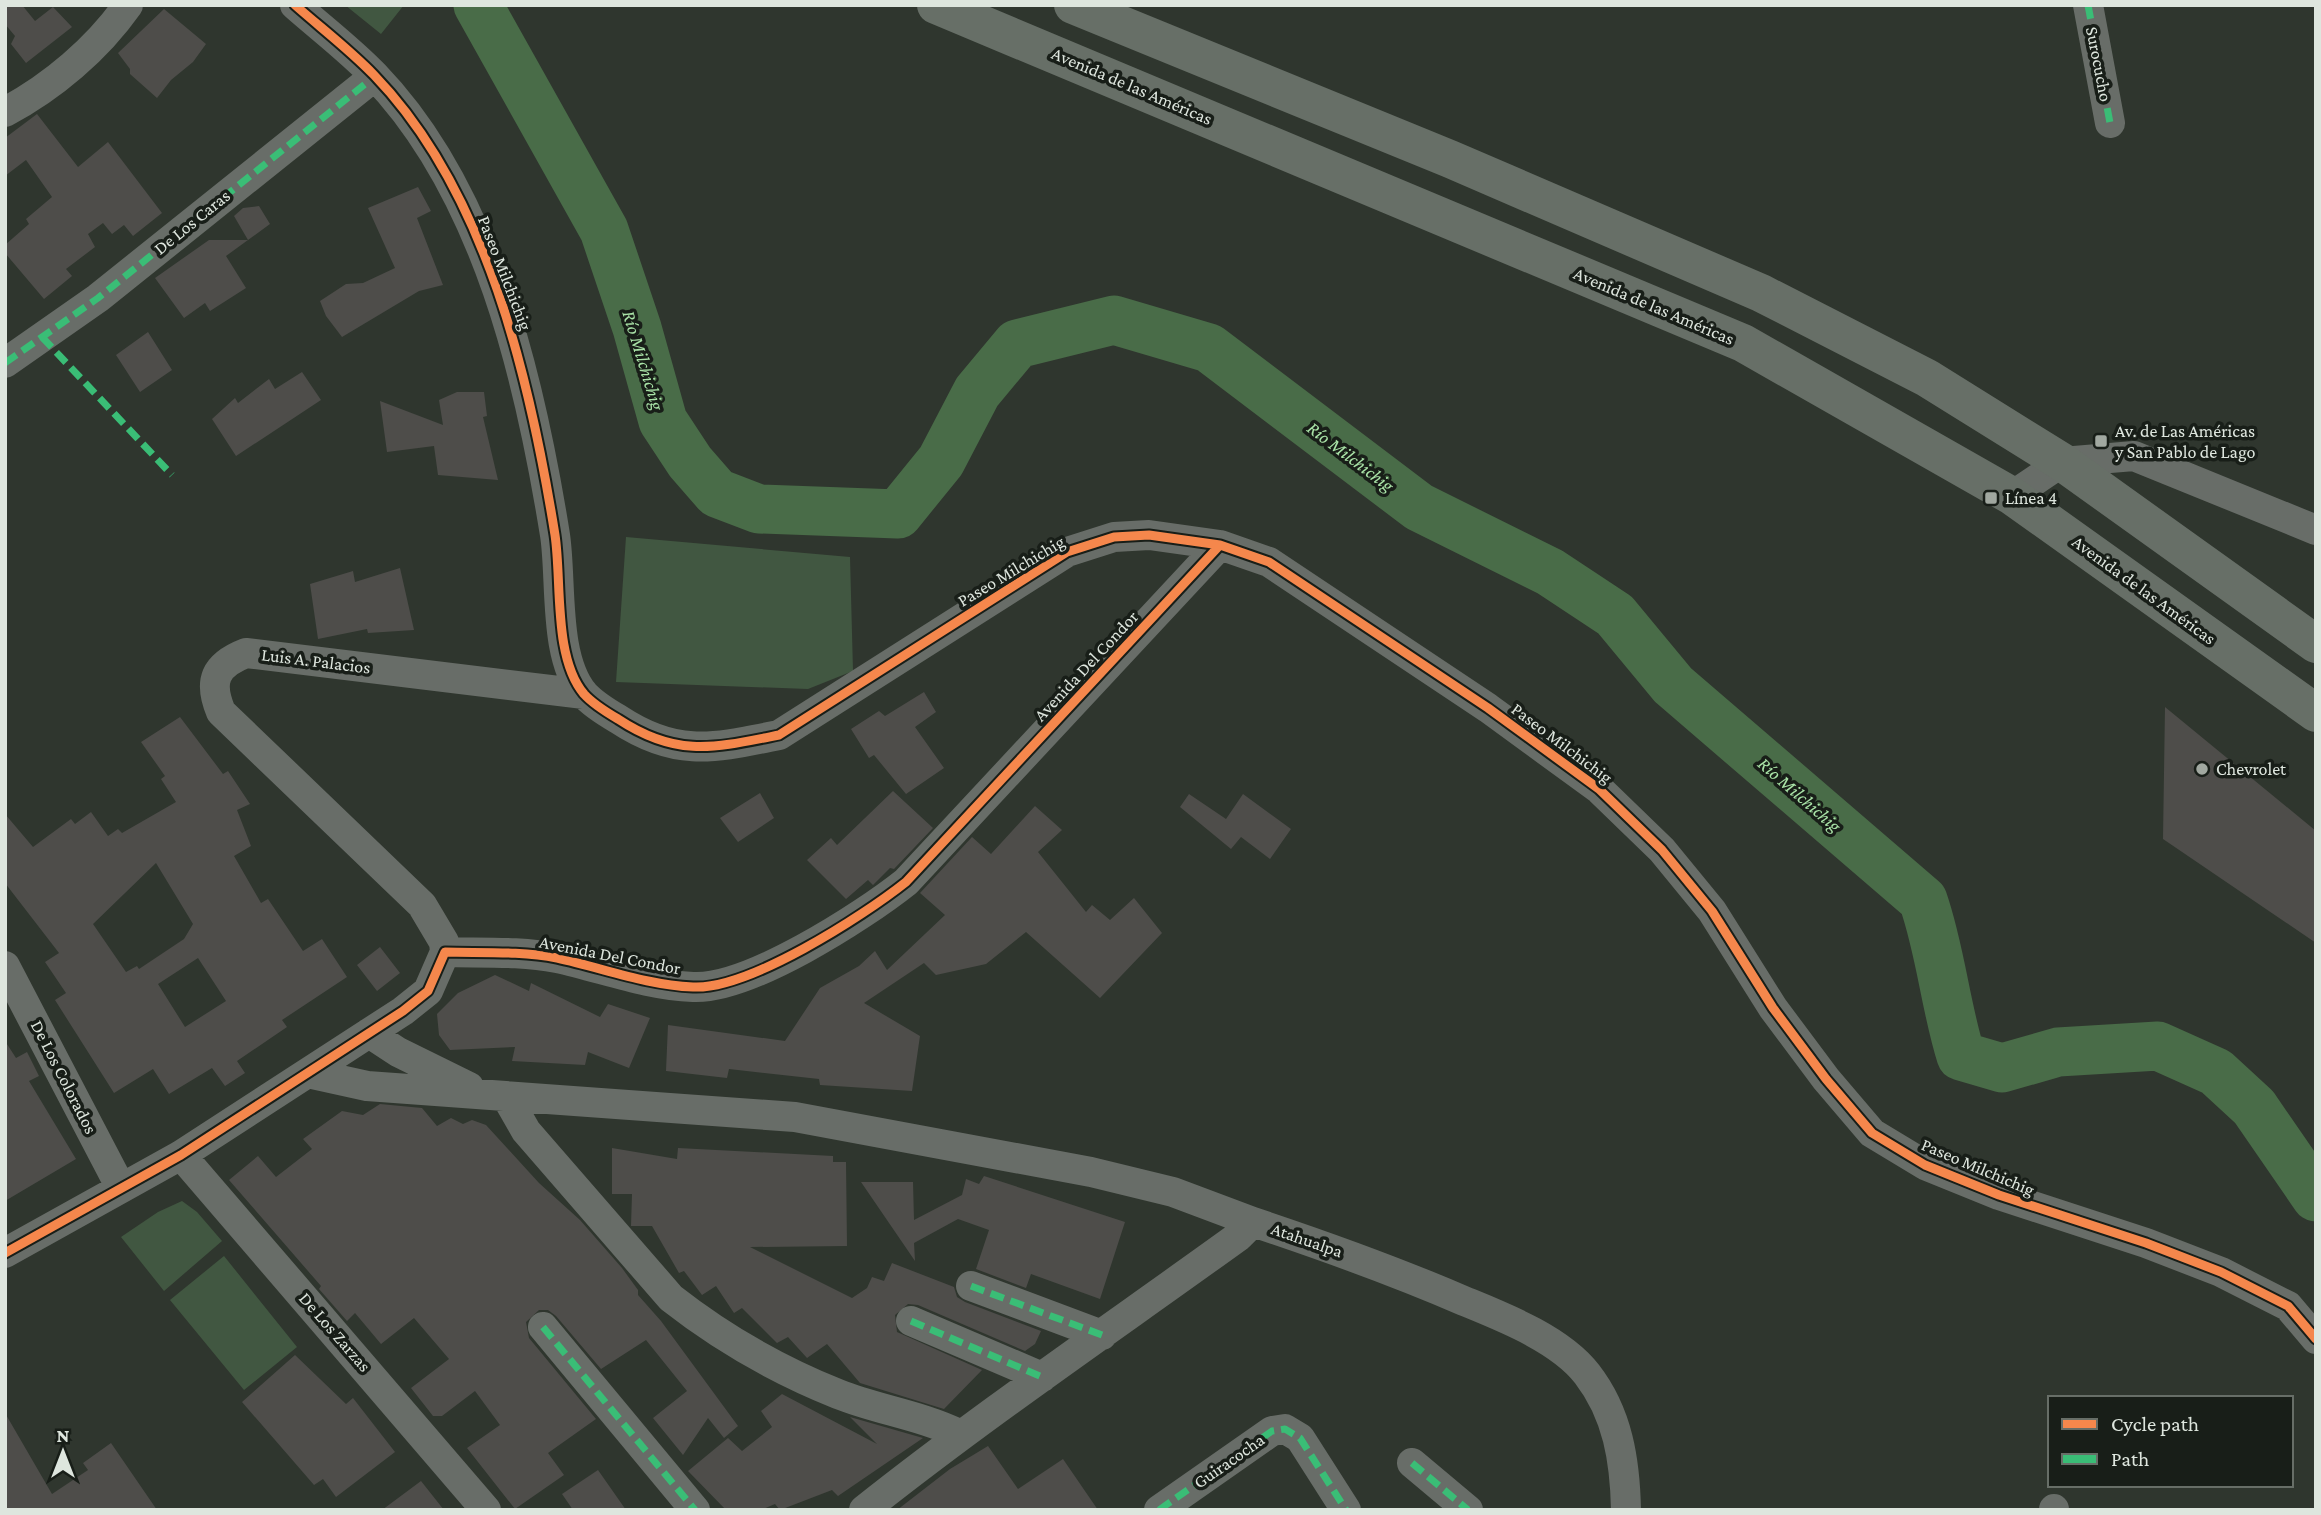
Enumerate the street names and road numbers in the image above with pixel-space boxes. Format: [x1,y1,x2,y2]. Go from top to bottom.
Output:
street label: Surocucho [2082,25,2116,103]
street label: Avenida de las Américas [1049,43,1215,129]
street label: De Los Caras [150,185,234,259]
street label: Paseo Milchichig [474,213,536,333]
street label: Avenida de las Américas [1571,263,1737,349]
street label: Paseo Milchichig [954,531,1068,611]
street label: Avenida de las Américas [2068,531,2220,649]
street label: Avenida Del Condor [1030,606,1143,725]
street label: Luis A. Palacios [260,644,372,678]
street label: Paseo Milchichig [1508,699,1617,788]
street label: Avenida Del Condor [538,932,683,979]
street label: De Los Colorados [27,1017,101,1137]
street label: Paseo Milchichig [1918,1134,2038,1200]
street label: Atahualpa [1269,1218,1345,1262]
street label: De Los Zarzas [295,1288,375,1376]
street label: Guiracocha [1190,1429,1268,1493]

